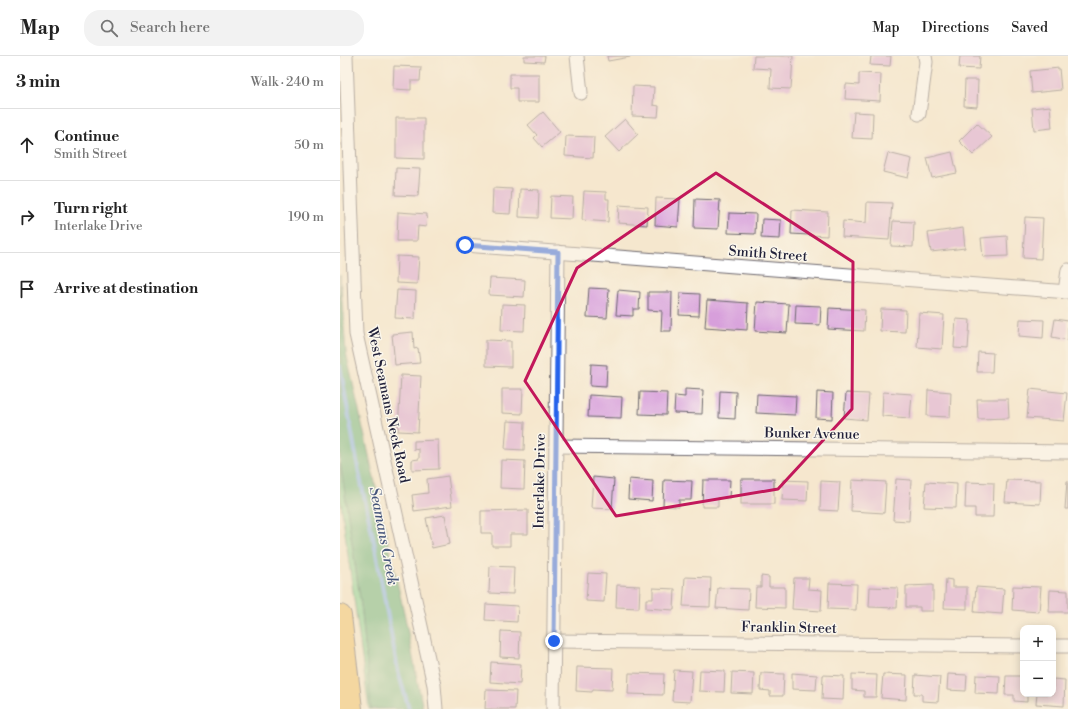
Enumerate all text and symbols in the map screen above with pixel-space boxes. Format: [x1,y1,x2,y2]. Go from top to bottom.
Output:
search box [84,10,364,46]
text: Map [20,16,60,40]
icon: search [98,17,120,39]
text: Search here [130,18,210,37]
text: Map [872,19,900,37]
text: Directions [922,19,989,37]
text: Saved [1011,19,1048,37]
text: 3 min [16,71,60,93]
text: Walk · 240 m [250,74,324,90]
text: Continue [54,127,119,146]
icon: ahead [16,134,38,156]
text: 50 m [294,137,324,153]
text: Smith Street [54,146,127,162]
text: Turn right [54,199,128,218]
icon: right [16,206,38,228]
text: 190 m [288,209,324,225]
text: Interlake Drive [54,218,143,234]
route start [456,236,474,254]
street label: Smith Street [728,242,808,266]
icon: arrive [16,278,38,300]
text: Arrive at destination [54,279,198,298]
street label: West Seamans Neck Road [362,325,413,485]
street label: Bunker Avenue [763,424,860,444]
street label: Interlake Drive [530,433,550,529]
water label: Seamans Creek [365,485,402,587]
street label: Franklin Street [741,618,837,638]
map controls [1020,625,1056,697]
button: + [1020,625,1056,661]
route end [545,632,563,650]
button: − [1020,661,1056,697]

